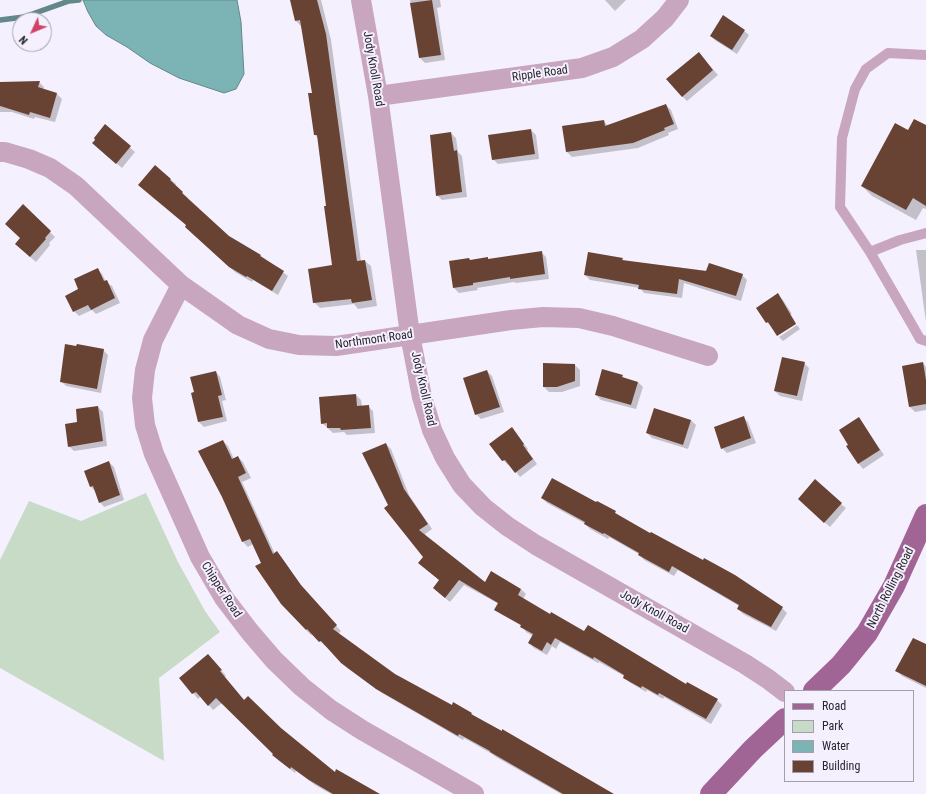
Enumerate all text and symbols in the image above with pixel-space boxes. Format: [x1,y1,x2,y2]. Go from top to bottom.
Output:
north arrow [12,12,52,52]
street label: Jody Knoll Road [359,30,387,108]
text: N [17,33,31,47]
street label: Ripple Road [511,63,569,85]
street label: Northmont Road [334,327,414,353]
street label: Jody Knoll Road [407,350,439,428]
street label: North Rolling Road [864,545,918,631]
street label: Chipper Road [198,560,244,620]
street label: Jody Knoll Road [617,587,691,637]
legend [784,690,914,782]
text: Road [822,699,846,713]
text: Park [822,719,843,733]
text: Water [822,739,850,753]
text: Building [822,759,860,773]

